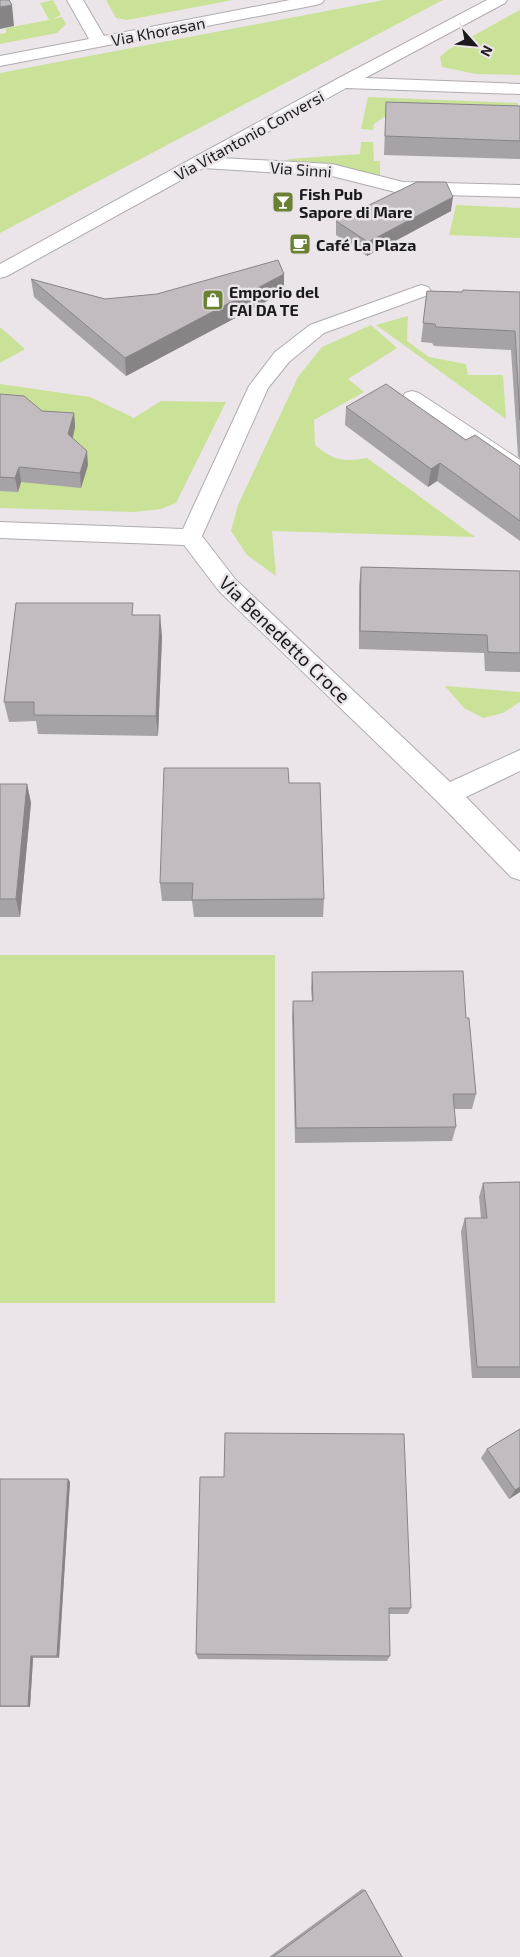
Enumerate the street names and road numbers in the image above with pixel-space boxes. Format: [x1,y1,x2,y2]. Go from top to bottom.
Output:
street label: Via Khorasan [109,13,207,49]
street label: Via Vitantonio Conversi [171,86,327,184]
street label: Via Sinni [270,157,332,181]
street label: Via Benedetto Croce [215,571,355,707]

